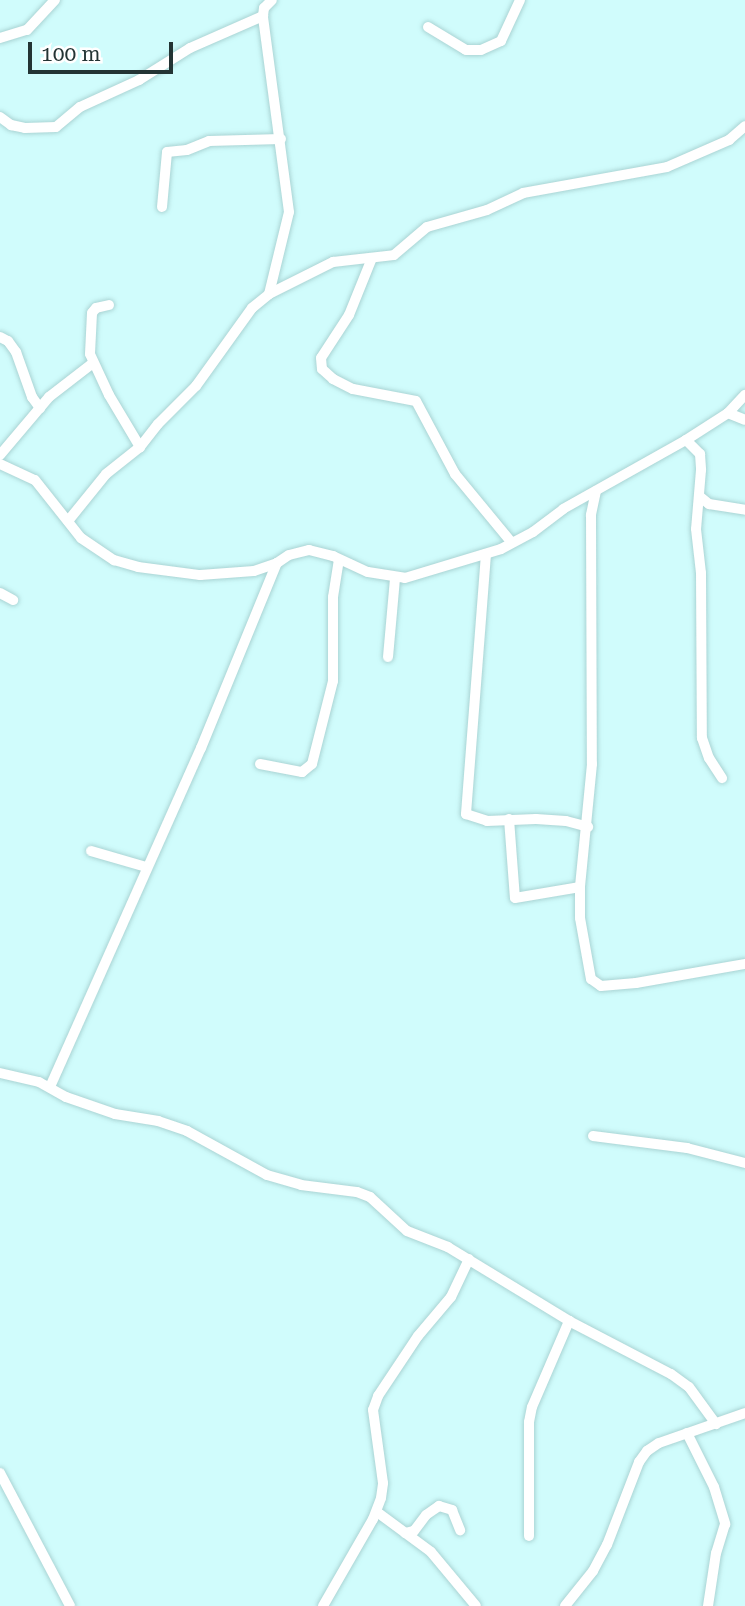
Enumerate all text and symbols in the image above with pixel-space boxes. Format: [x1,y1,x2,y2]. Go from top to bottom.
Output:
scale bar [32,28,177,72]
text: 100 m [41,42,101,66]

